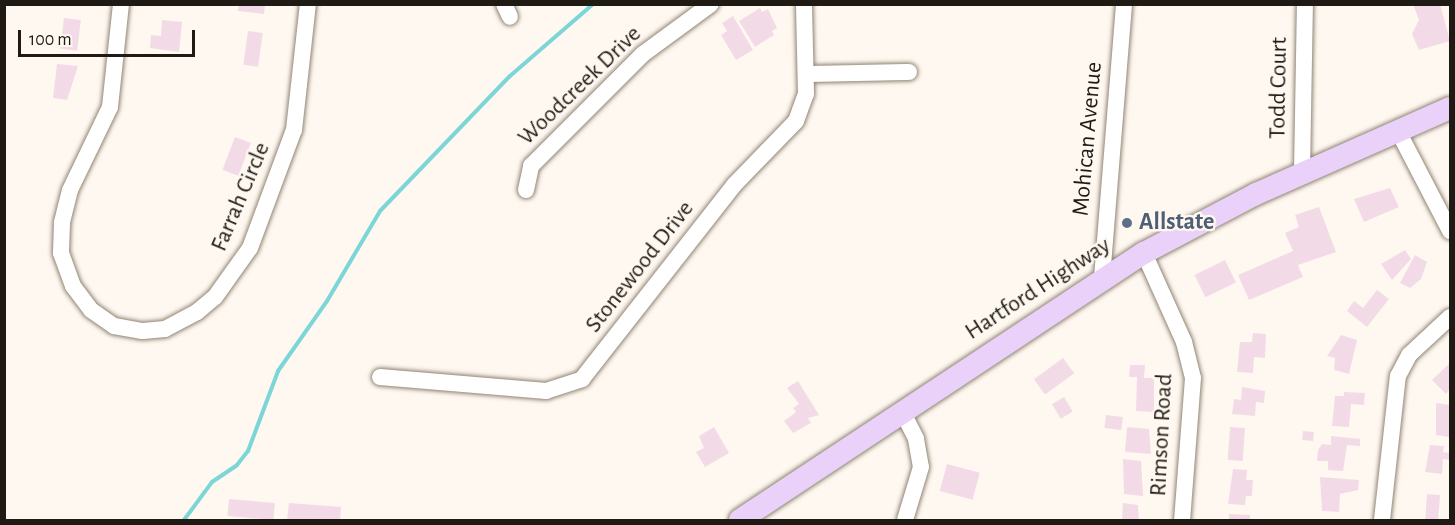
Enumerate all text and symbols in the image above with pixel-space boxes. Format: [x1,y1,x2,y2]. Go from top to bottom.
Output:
scale bar [21,18,198,56]
street label: Woodcreek Drive [512,20,648,152]
text: 100 m [29,31,72,49]
street label: Todd Court [1264,37,1294,139]
street label: Mohican Avenue [1067,61,1109,217]
street label: Farrah Circle [205,138,277,256]
street label: Stonewood Drive [580,195,700,339]
place label: Allstate [1139,209,1214,237]
marker: Allstate [1120,216,1134,230]
street label: Hartford Highway [960,231,1116,347]
street label: Rimson Road [1144,373,1180,497]

